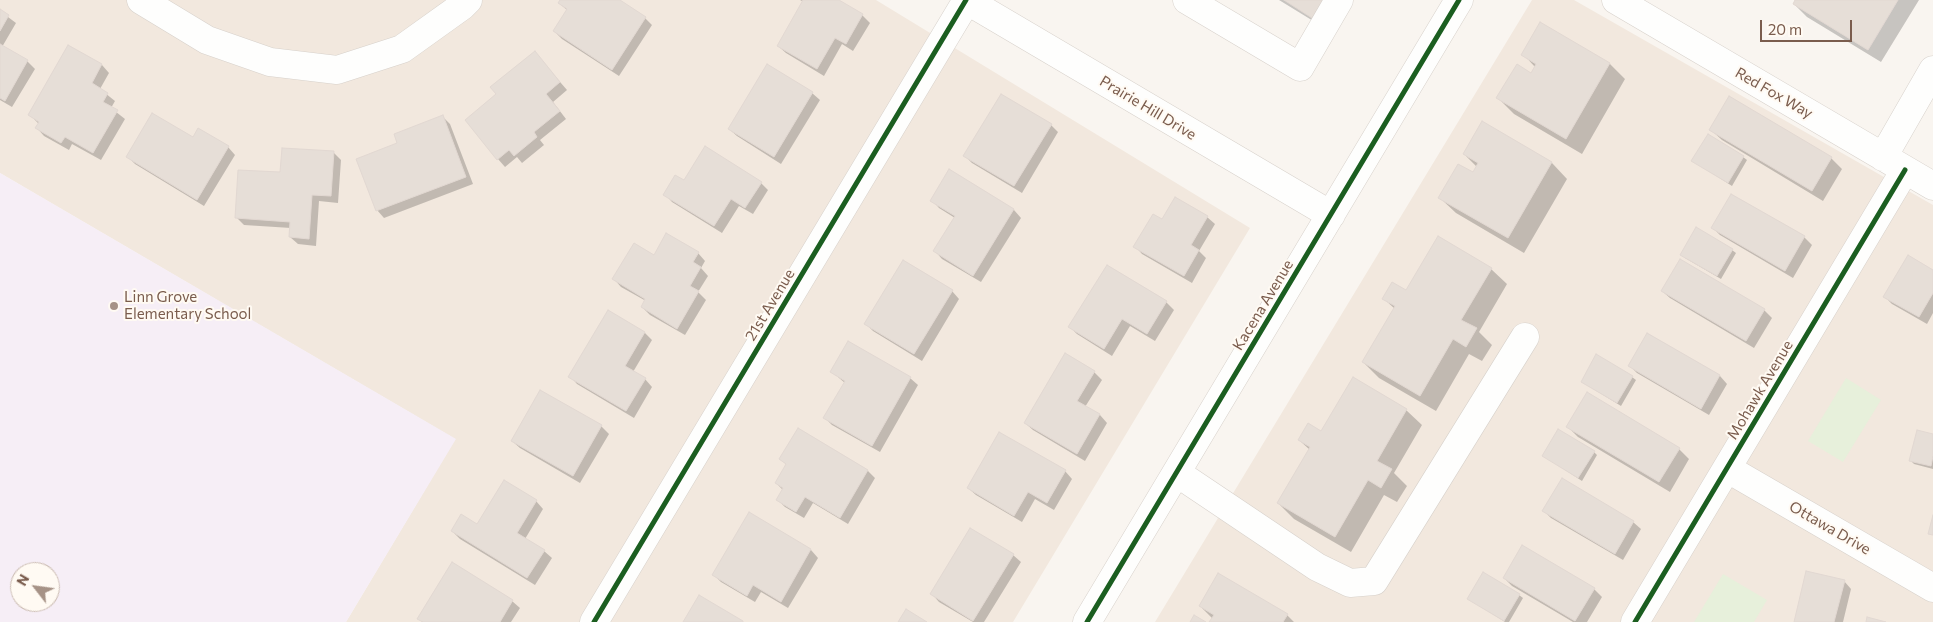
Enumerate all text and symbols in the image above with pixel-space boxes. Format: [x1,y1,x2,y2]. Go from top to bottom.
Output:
scale bar [1763,10,1856,42]
text: 20 m [1768,20,1802,38]
street label: Red Fox Way [1732,64,1816,122]
street label: Prairie Hill Drive [1096,72,1200,144]
street label: Kacena Avenue [1229,256,1297,354]
street label: 21st Avenue [742,266,798,344]
place label: Linn Grove Elementary School [124,288,251,323]
marker: Linn Grove Elementary School [108,300,120,312]
street label: Mohawk Avenue [1723,337,1797,443]
street label: Ottawa Drive [1786,497,1874,559]
north arrow [10,562,60,612]
text: N [12,571,32,589]

